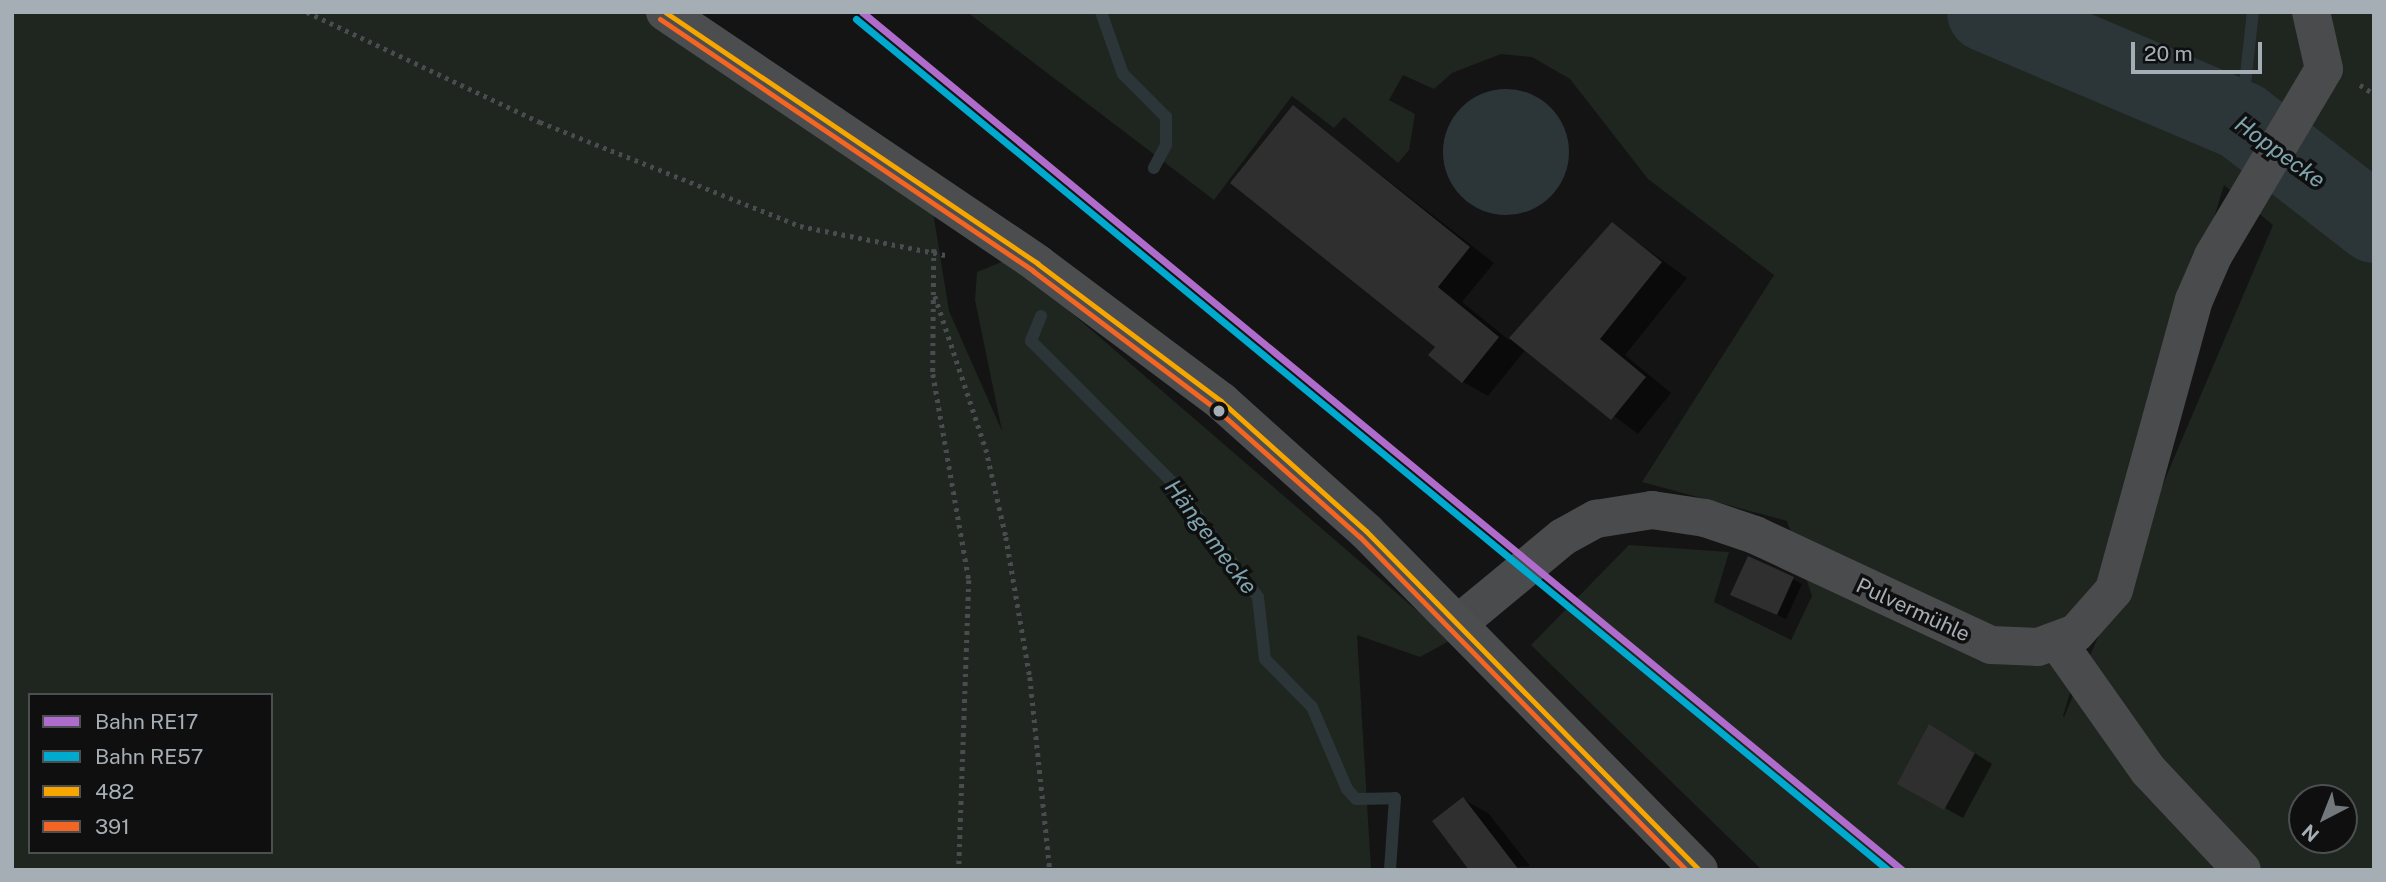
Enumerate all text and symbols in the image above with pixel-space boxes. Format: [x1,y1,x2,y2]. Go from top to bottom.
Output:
scale bar [2134,28,2265,72]
text: 20 m [2144,41,2193,66]
water label: Hoppecke [2230,110,2330,194]
unlabelled marker [1212,404,1226,418]
water label: Hängemecke [1159,474,1263,600]
street label: Pulvermühle [1852,573,1974,647]
legend [28,693,273,854]
text: Bahn RE17 [95,709,198,734]
text: Bahn RE57 [95,744,203,769]
text: 482 [95,779,134,804]
north arrow [2288,784,2358,854]
text: 391 [95,814,130,839]
text: N [2297,820,2323,846]

